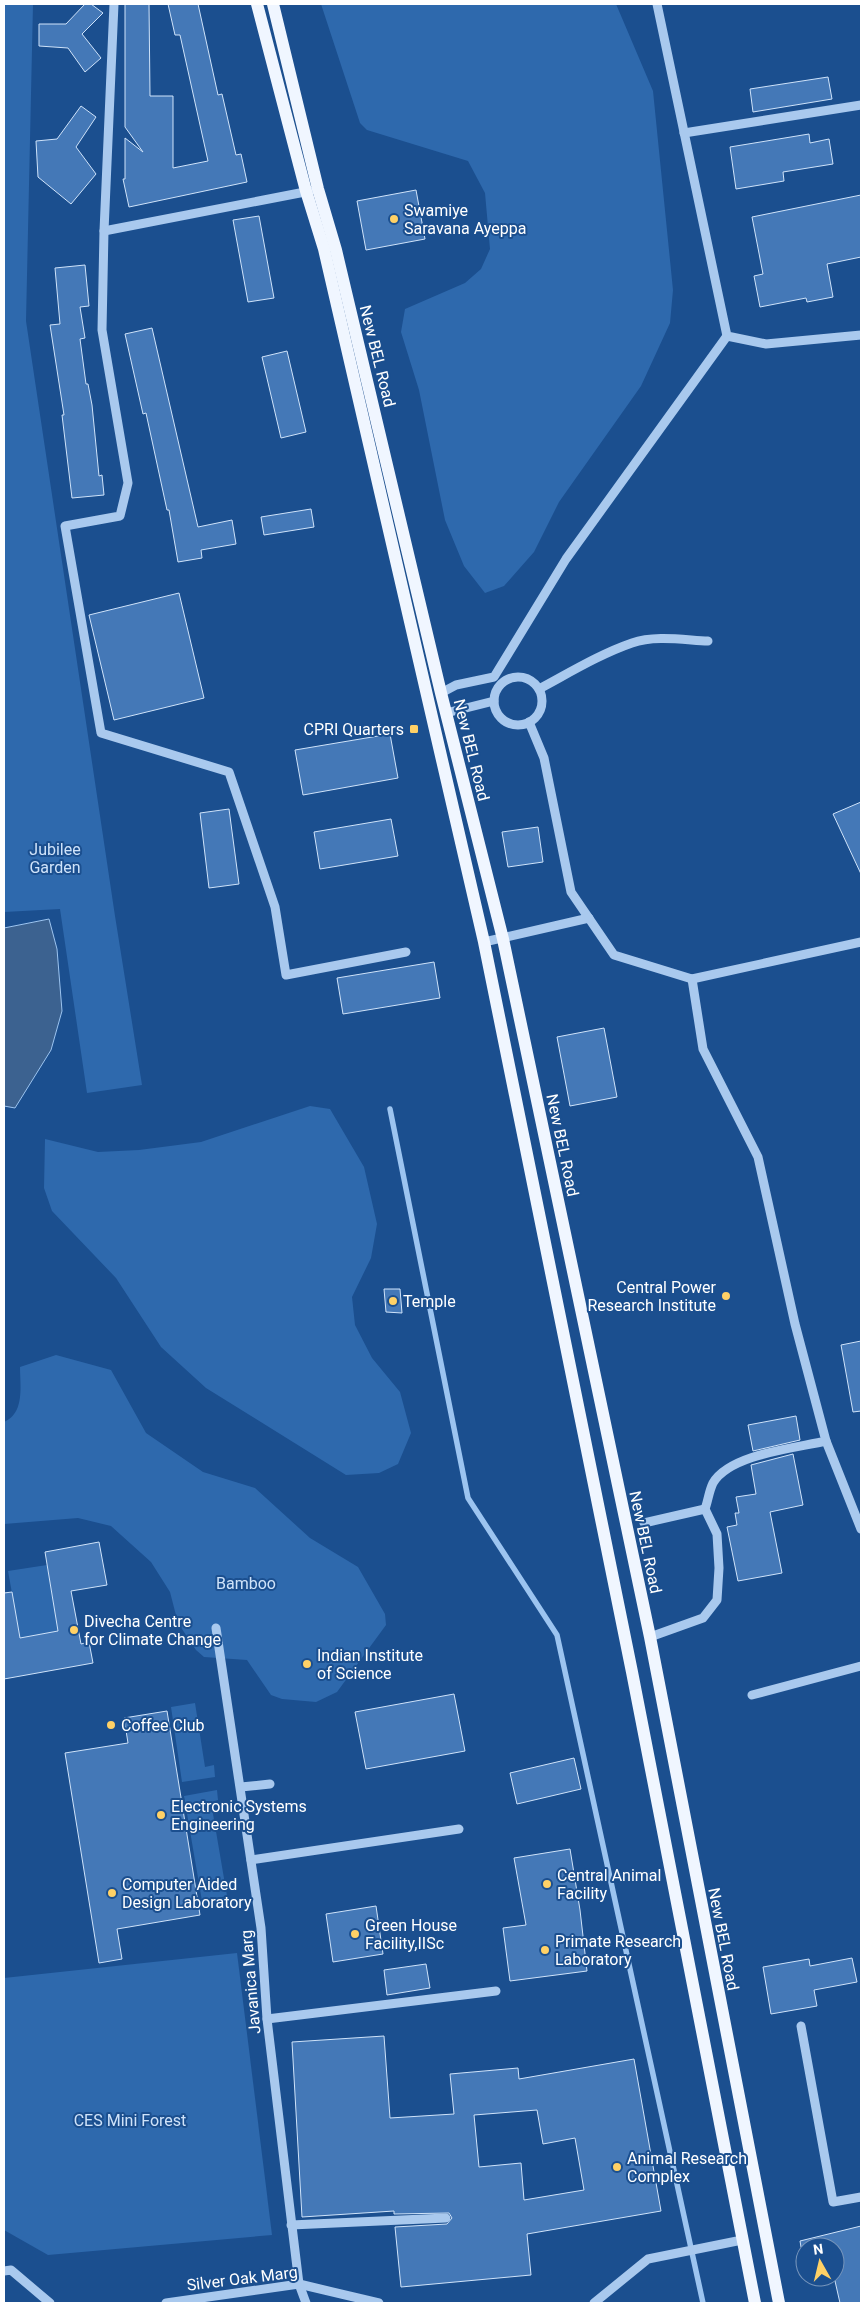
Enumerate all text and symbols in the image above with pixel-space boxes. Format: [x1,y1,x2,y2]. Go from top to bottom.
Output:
place label: Swamiye Saravana Ayeppa [404,201,526,238]
marker: Swamiye Saravana Ayeppa [388,213,400,225]
street label: New BEL Road [356,303,399,409]
street label: New BEL Road [450,697,493,803]
place label: CPRI Quarters [304,720,404,739]
marker: CPRI Quarters [408,723,420,735]
park label: Jubilee Garden [29,840,81,877]
street label: New BEL Road [542,1092,583,1198]
place label: Central Power Research Institute [587,1278,717,1315]
marker: Central Power Research Institute [720,1290,732,1302]
place label: Temple [403,1292,456,1311]
marker: Temple [387,1295,399,1307]
street label: New BEL Road [625,1489,666,1595]
park label: Bamboo [216,1574,276,1593]
place label: Divecha Centre for Climate Change [84,1612,221,1649]
marker: Divecha Centre for Climate Change [68,1624,80,1636]
place label: Indian Institute of Science [317,1646,423,1683]
marker: Indian Institute of Science [301,1658,313,1670]
place label: Coffee Club [121,1716,205,1735]
marker: Coffee Club [105,1719,117,1731]
place label: Electronic Systems Engineering [171,1797,307,1834]
marker: Electronic Systems Engineering [155,1809,167,1821]
place label: Central Animal Facility [557,1866,661,1903]
place label: Computer Aided Design Laboratory [122,1875,252,1912]
marker: Central Animal Facility [541,1878,553,1890]
street label: New BEL Road [704,1886,743,1992]
marker: Computer Aided Design Laboratory [106,1887,118,1899]
place label: Green House Facility,IISc [365,1916,457,1953]
marker: Green House Facility,IISc [349,1928,361,1940]
street label: Javanica Marg [236,1929,265,2035]
place label: Primate Research Laboratory [555,1932,681,1969]
marker: Primate Research Laboratory [539,1944,551,1956]
park label: CES Mini Forest [74,2111,186,2130]
place label: Animal Research Complex [627,2149,747,2186]
marker: Animal Research Complex [611,2161,623,2173]
north arrow [795,2237,845,2287]
text: N [812,2241,824,2258]
street label: Silver Oak Marg [186,2262,299,2295]

